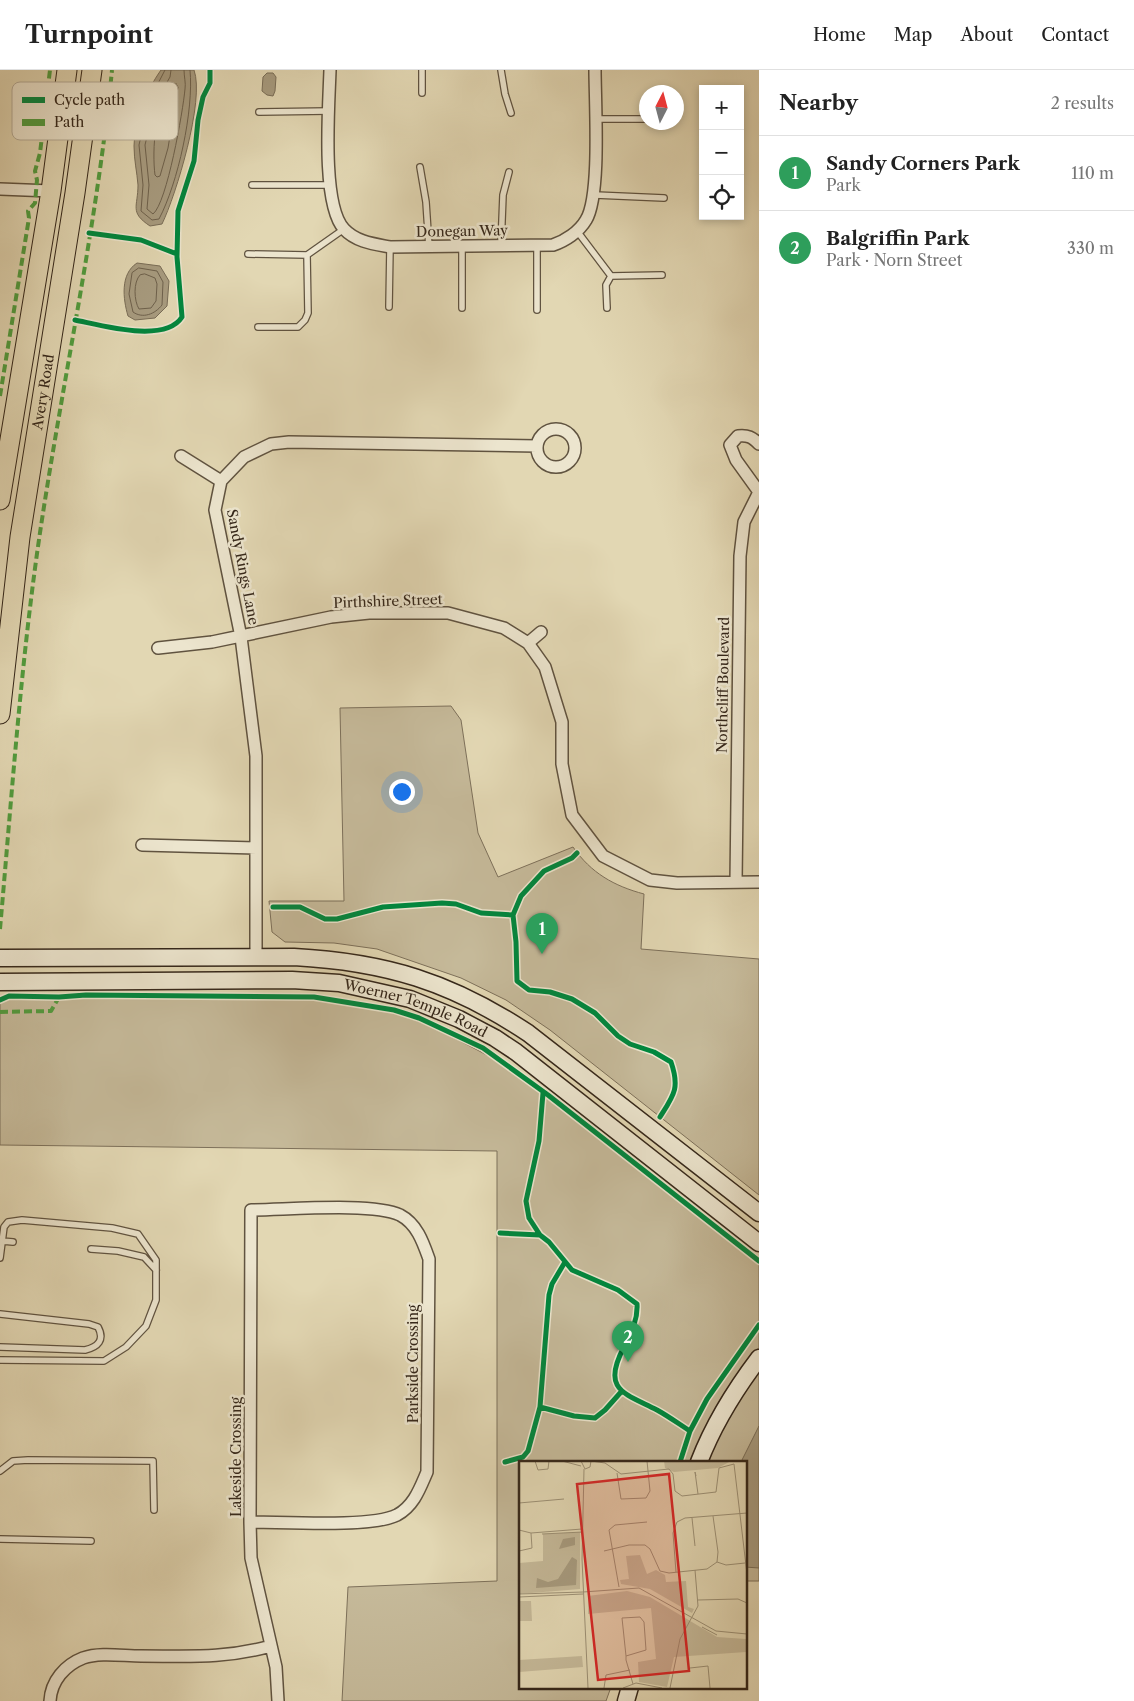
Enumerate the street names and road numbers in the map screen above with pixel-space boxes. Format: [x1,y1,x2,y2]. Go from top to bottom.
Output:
street label: Donegan Way [416,221,508,241]
street label: Avery Road [28,352,58,432]
street label: Sandy Rings Lane [223,508,263,627]
street label: Pirthshire Street [333,590,443,612]
street label: Northcliff Boulevard [713,616,733,753]
street label: Woerner Temple Road [341,975,491,1042]
street label: Parkside Crossing [404,1304,422,1423]
street label: Lakeside Crossing [227,1396,245,1517]

